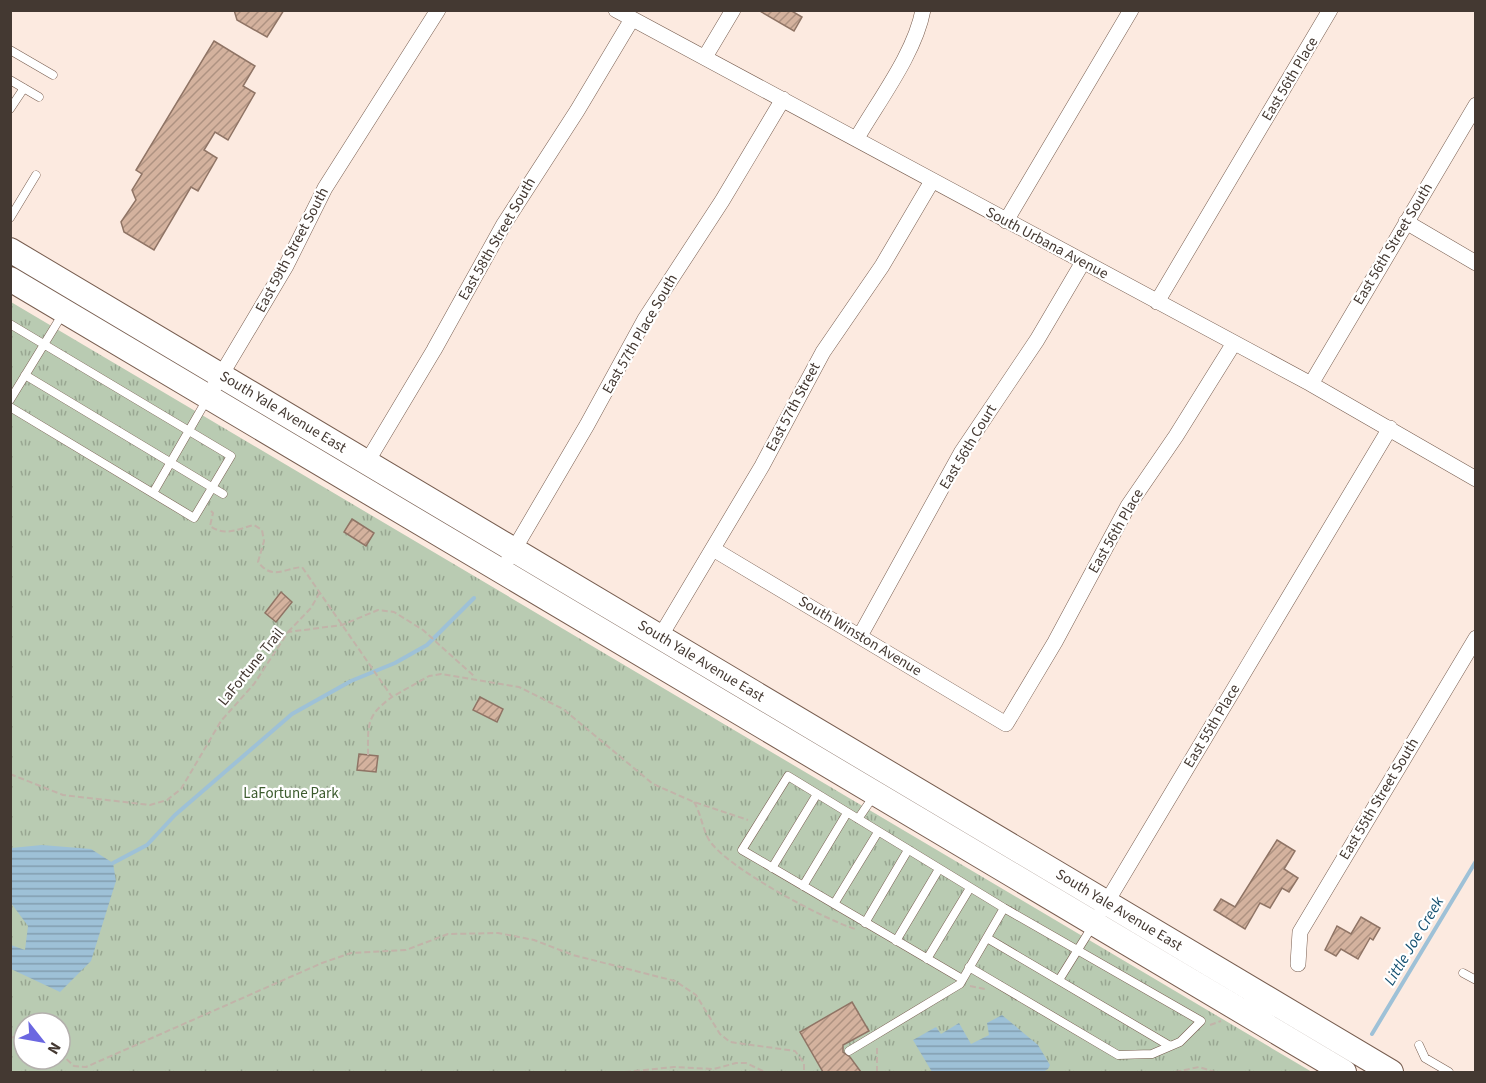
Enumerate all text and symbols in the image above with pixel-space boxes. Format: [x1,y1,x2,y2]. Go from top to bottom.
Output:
street label: East 56th Place [1257,33,1323,125]
street label: East 58th Street South [453,174,541,304]
street label: East 56th Street South [1348,179,1438,309]
street label: East 59th Street South [250,184,334,316]
street label: South Urbana Avenue [982,202,1112,284]
street label: East 57th Place South [597,270,683,398]
street label: East 57th Street [761,359,825,455]
street label: South Yale Avenue East [216,366,350,458]
street label: East 56th Court [934,401,1002,493]
street label: East 56th Place [1083,485,1149,577]
street label: South Winston Avenue [794,591,926,681]
street label: South Yale Avenue East [634,615,768,707]
street label: LaFortune Trail [213,624,289,710]
street label: East 55th Place [1179,680,1245,772]
street label: East 55th Street South [1334,734,1424,864]
park label: LaFortune Park [243,783,339,804]
street label: South Yale Avenue East [1052,864,1186,956]
water label: Little Joe Creek [1379,892,1449,989]
north arrow [12,1011,72,1071]
text: N [42,1038,66,1058]

